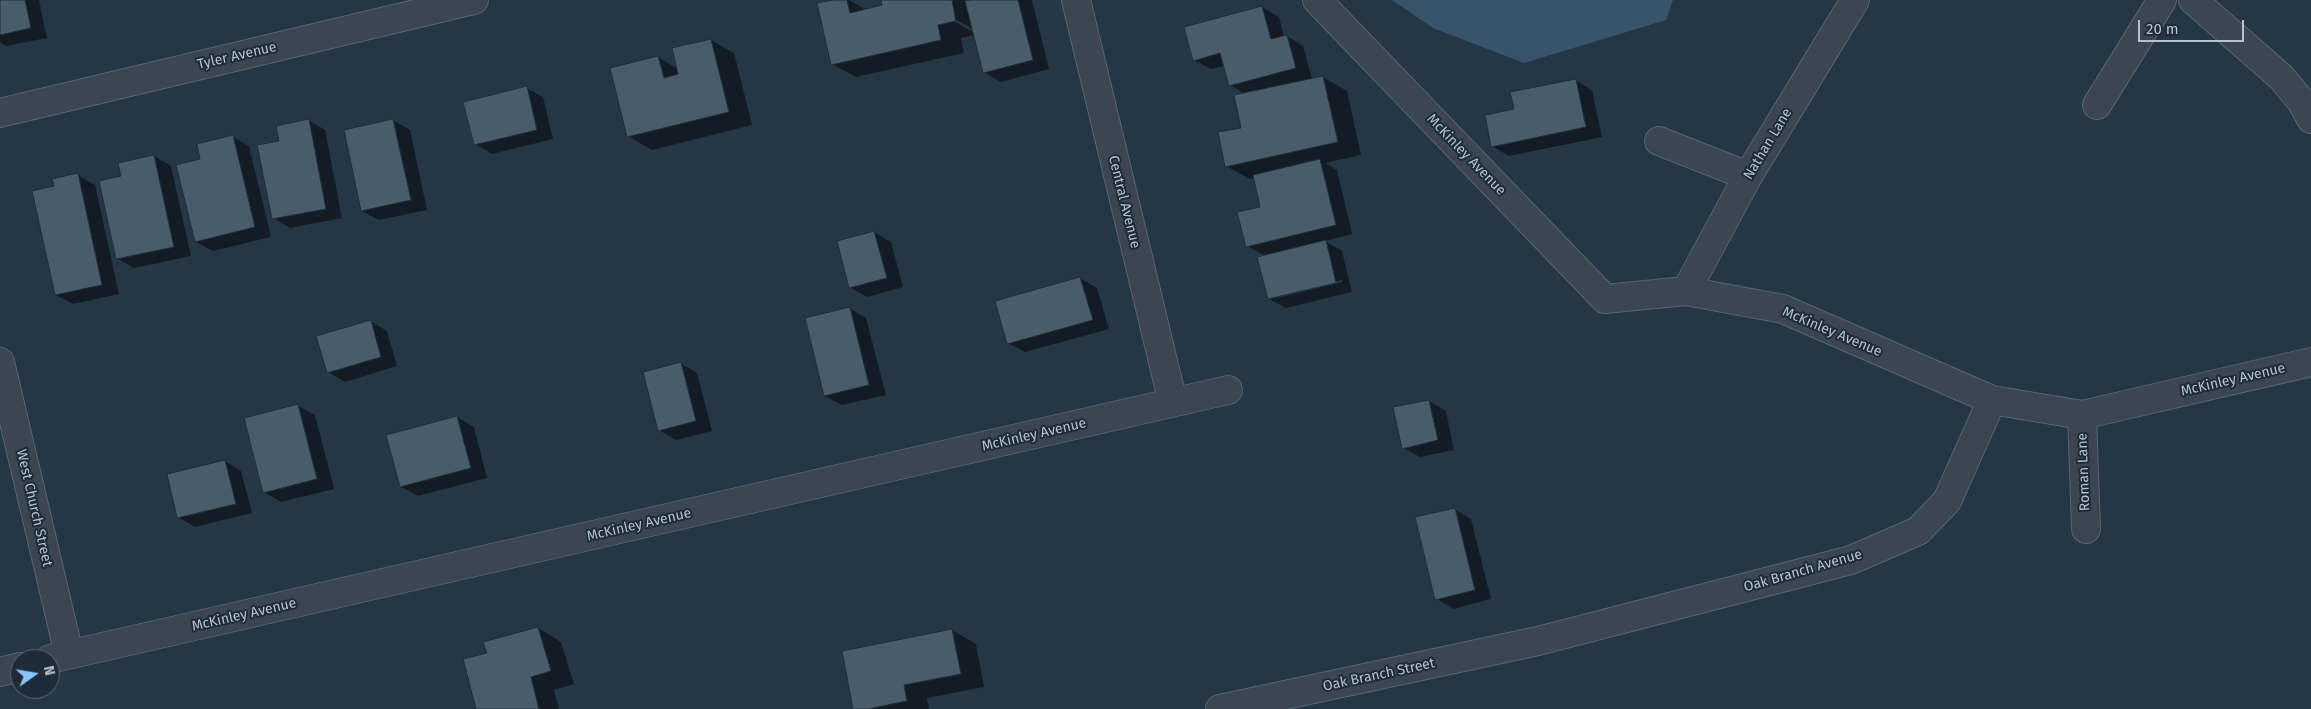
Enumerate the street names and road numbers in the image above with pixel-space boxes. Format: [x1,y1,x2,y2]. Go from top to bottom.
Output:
street label: Tyler Avenue [196,39,278,73]
street label: Nathan Lane [1740,105,1796,183]
street label: McKinley Avenue [1423,111,1509,199]
street label: Central Avenue [1104,154,1144,250]
street label: McKinley Avenue [1780,303,1884,361]
street label: McKinley Avenue [2179,360,2287,400]
street label: McKinley Avenue [980,415,1088,455]
street label: Roman Lane [2074,433,2094,511]
street label: West Church Street [12,448,56,568]
street label: McKinley Avenue [585,505,693,545]
street label: Oak Branch Avenue [1742,546,1864,596]
street label: McKinley Avenue [190,595,298,635]
street label: Oak Branch Street [1322,655,1436,695]

